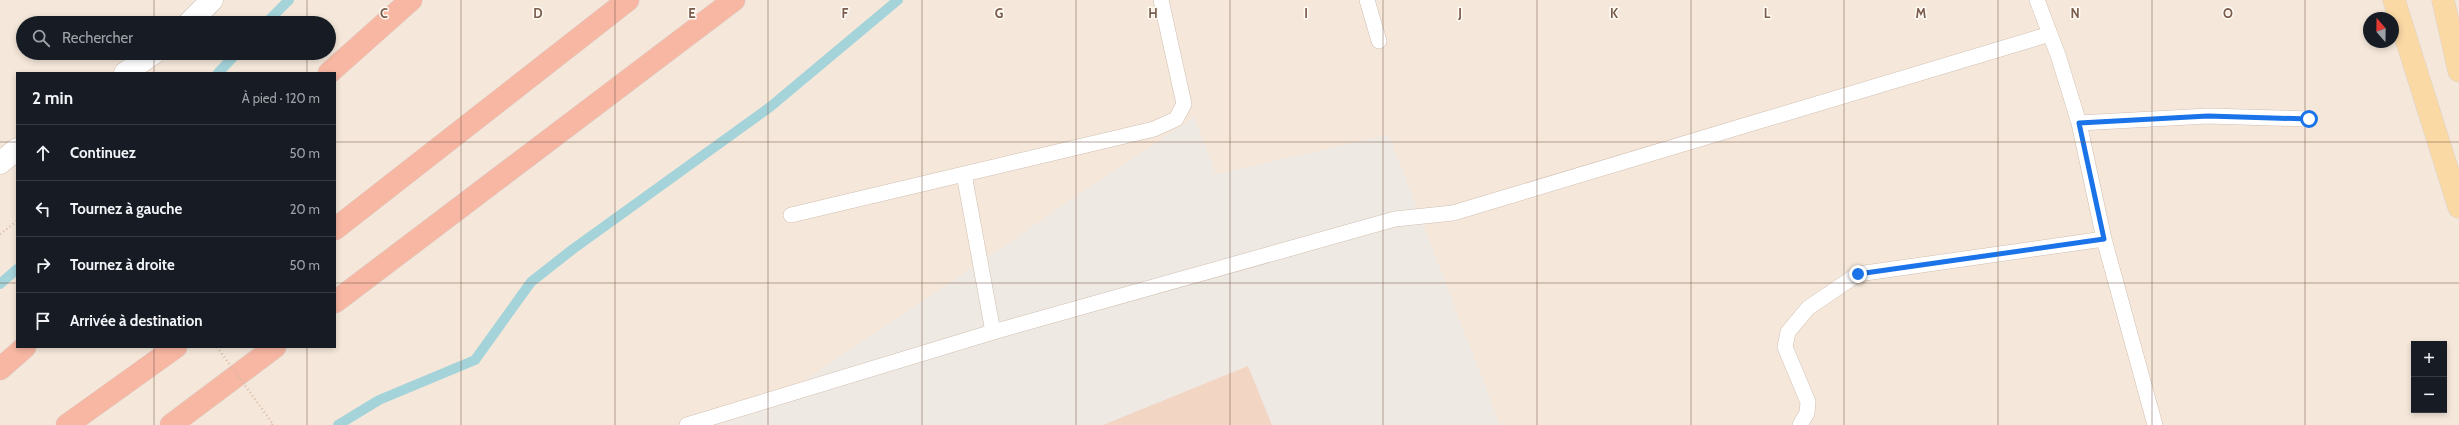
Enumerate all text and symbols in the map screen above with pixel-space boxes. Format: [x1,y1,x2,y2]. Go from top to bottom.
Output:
text: C [380,5,388,21]
text: D [533,5,543,21]
text: E [688,5,696,21]
text: F [842,5,849,21]
text: G [995,5,1004,21]
text: H [1148,5,1158,21]
text: I [1304,5,1308,21]
text: J [1457,5,1462,21]
text: K [1610,5,1619,21]
text: L [1764,5,1771,21]
text: M [1916,5,1927,21]
text: N [2070,5,2080,21]
text: O [2223,5,2233,21]
north arrow [2363,12,2399,48]
search box [16,16,336,60]
icon: search [30,27,52,49]
text: Rechercher [62,29,133,47]
text: 2 min [32,88,73,108]
text: À pied · 120 m [242,90,320,106]
route start [2300,110,2318,128]
icon: ahead [32,142,54,164]
text: Continuez [70,144,136,162]
text: 50 m [290,145,320,161]
icon: left [32,198,54,220]
text: Tournez à gauche [70,200,182,218]
text: 20 m [290,201,320,217]
icon: right [32,254,54,276]
text: Tournez à droite [70,256,175,274]
text: 50 m [290,257,320,273]
route end [1849,265,1867,283]
icon: arrive [32,310,54,332]
text: Arrivée à destination [70,312,202,330]
map controls [2411,341,2447,413]
button: + [2411,341,2447,377]
button: − [2411,377,2447,413]

